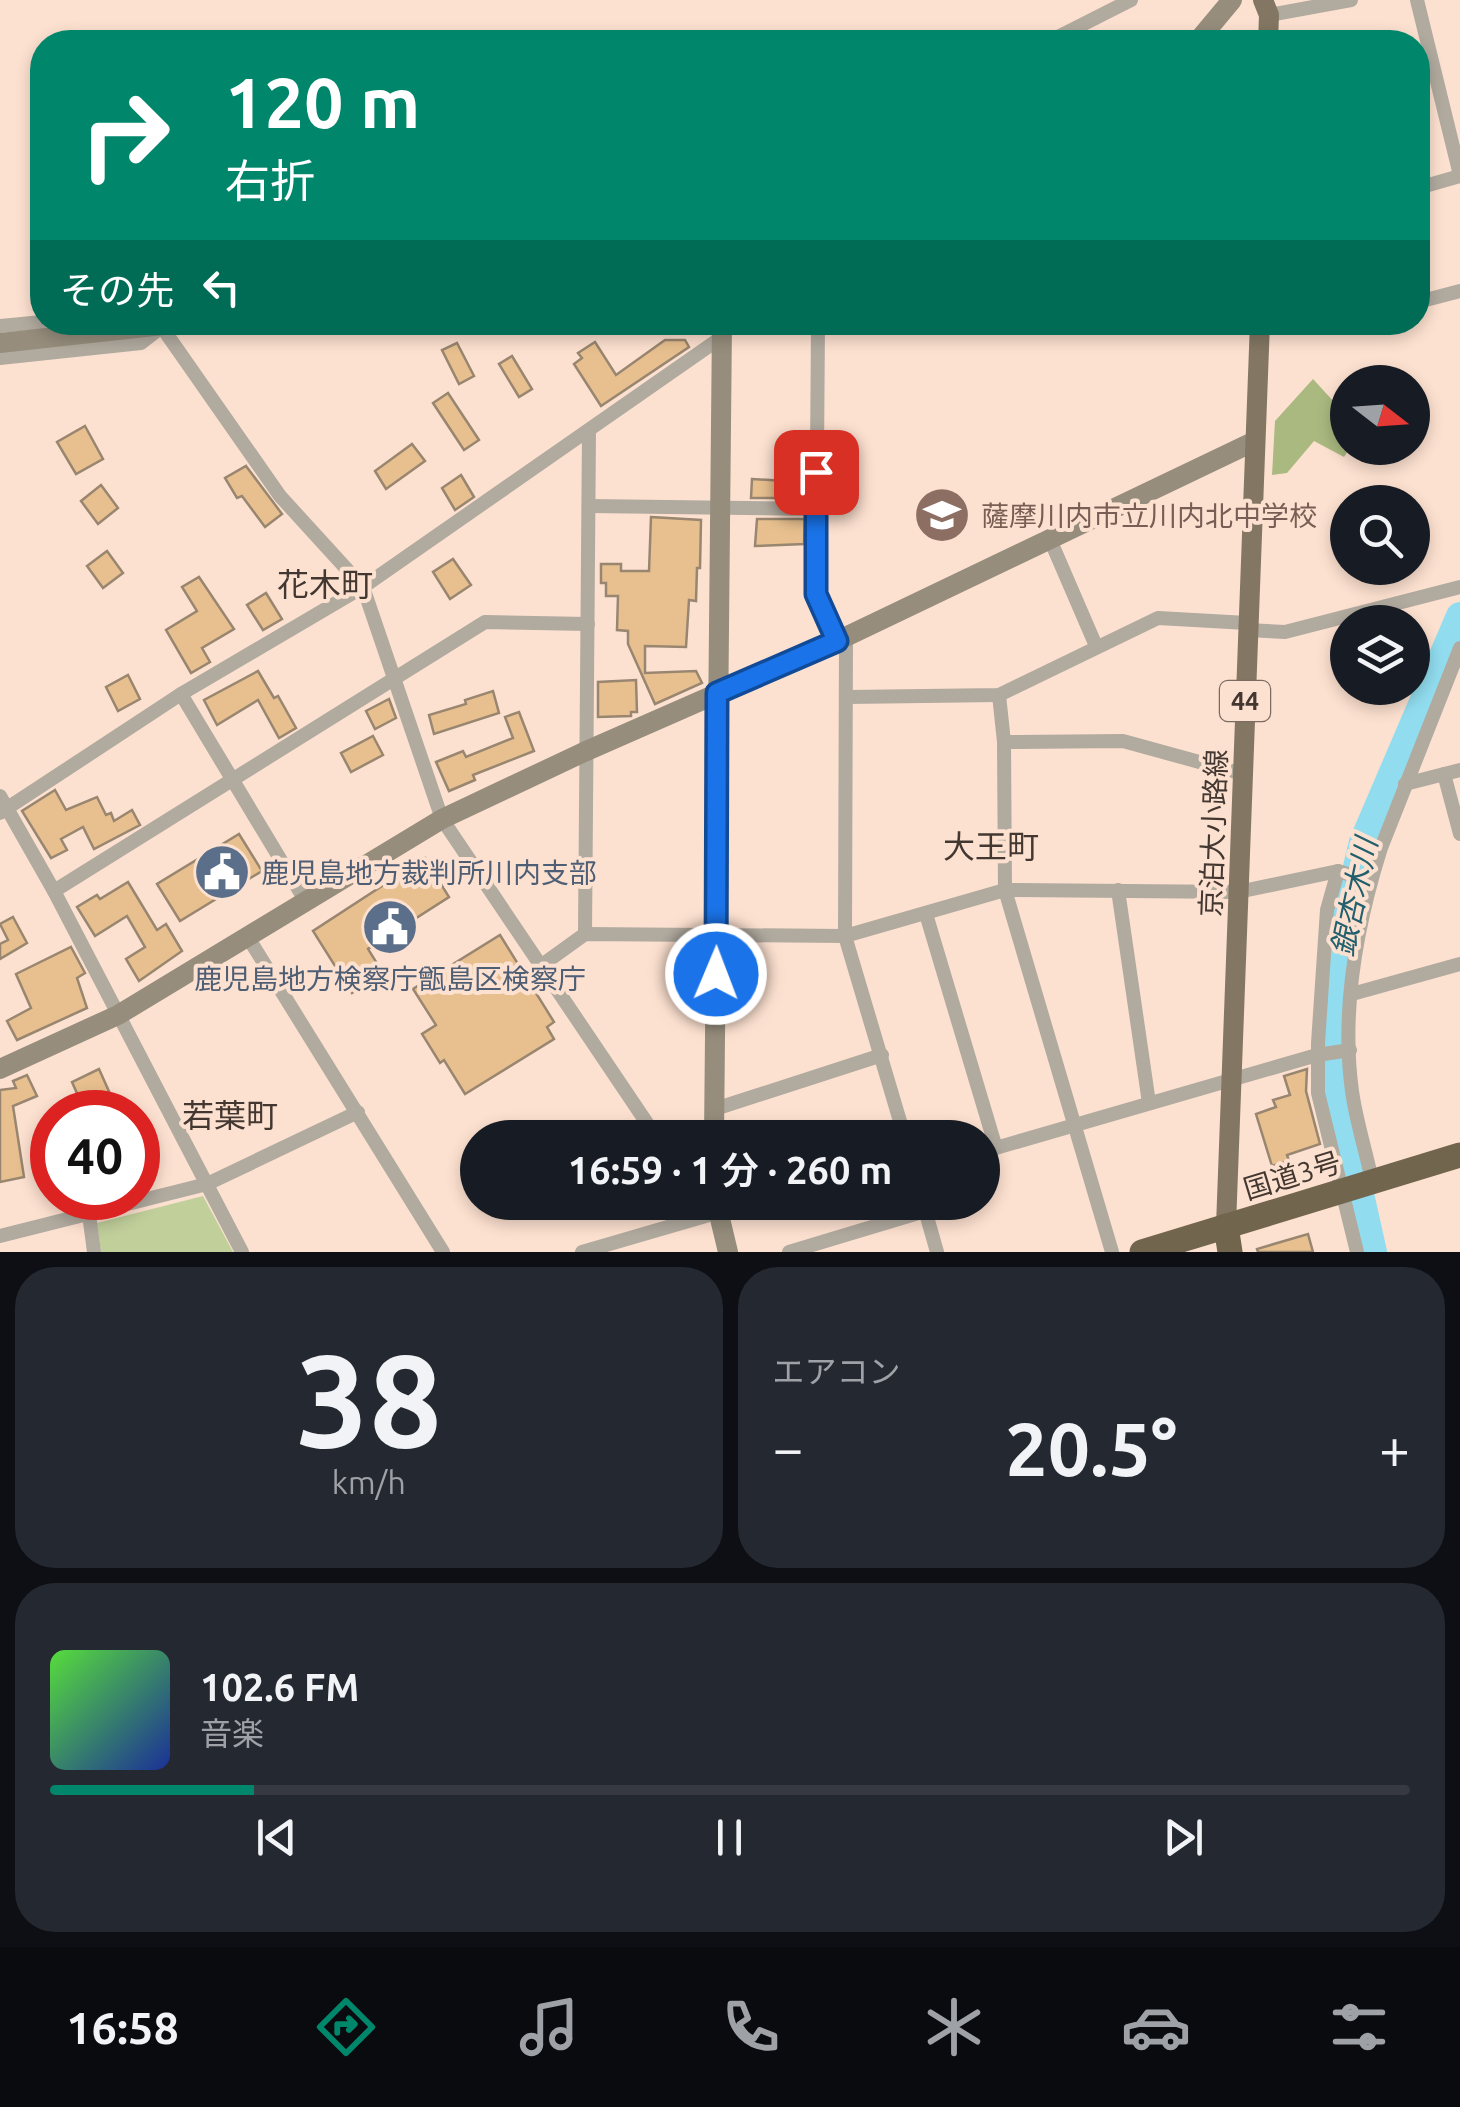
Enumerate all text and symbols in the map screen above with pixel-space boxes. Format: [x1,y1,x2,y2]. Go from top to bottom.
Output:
text: 120 m [225,63,420,141]
icon: right [60,70,190,200]
text: 右折 [225,155,315,206]
icon: left [194,260,249,315]
text: その先 [60,269,174,311]
north arrow [1330,365,1430,465]
map controls [1330,365,1430,705]
pin [774,430,859,515]
icon: arrive [789,445,844,500]
school or university icon: 薩摩川内市立川内北中学校 [912,485,972,545]
button: search [1330,485,1430,585]
place label: 薩摩川内市立川内北中学校 [981,500,1317,531]
district label: 花木町 [277,566,373,602]
button: layers [1330,605,1430,705]
road number: 44 [1220,681,1270,721]
street label: 京泊大小路線 [1195,749,1231,917]
district label: 大王町 [943,828,1039,864]
water label: 銀杏木川 [1325,832,1384,959]
public building icon: 鹿児島地方裁判所川内支部 [192,842,252,902]
place label: 鹿児島地方裁判所川内支部 [261,857,597,888]
public building icon: 鹿児島地方検察庁甑島区検察庁 [360,897,420,957]
position arrow [664,922,768,1026]
place label: 鹿児島地方検察庁甑島区検察庁 [194,963,586,994]
speed limit sign: 40 [30,1090,160,1220]
district label: 若葉町 [182,1097,278,1133]
street label: 国道3号 [1240,1146,1344,1204]
text: 16:59 · 1 分 · 260 m [568,1149,892,1191]
text: 38 [295,1326,442,1472]
text: エアコン [773,1353,901,1389]
text: 20.5° [1005,1406,1177,1490]
text: − [773,1417,804,1478]
text: + [1379,1417,1410,1478]
text: km/h [332,1464,406,1500]
text: 102.6 FM [200,1666,359,1708]
text: 音楽 [200,1715,264,1751]
icon: previous [249,1810,304,1865]
icon: pause [702,1810,757,1865]
icon: next [1156,1810,1211,1865]
icon: directions [311,1992,381,2062]
icon: music [514,1992,584,2062]
icon: phone [716,1992,786,2062]
icon: climate [919,1992,989,2062]
icon: car [1121,1992,1191,2062]
icon: filters [1324,1992,1394,2062]
text: 16:58 [66,2002,179,2053]

